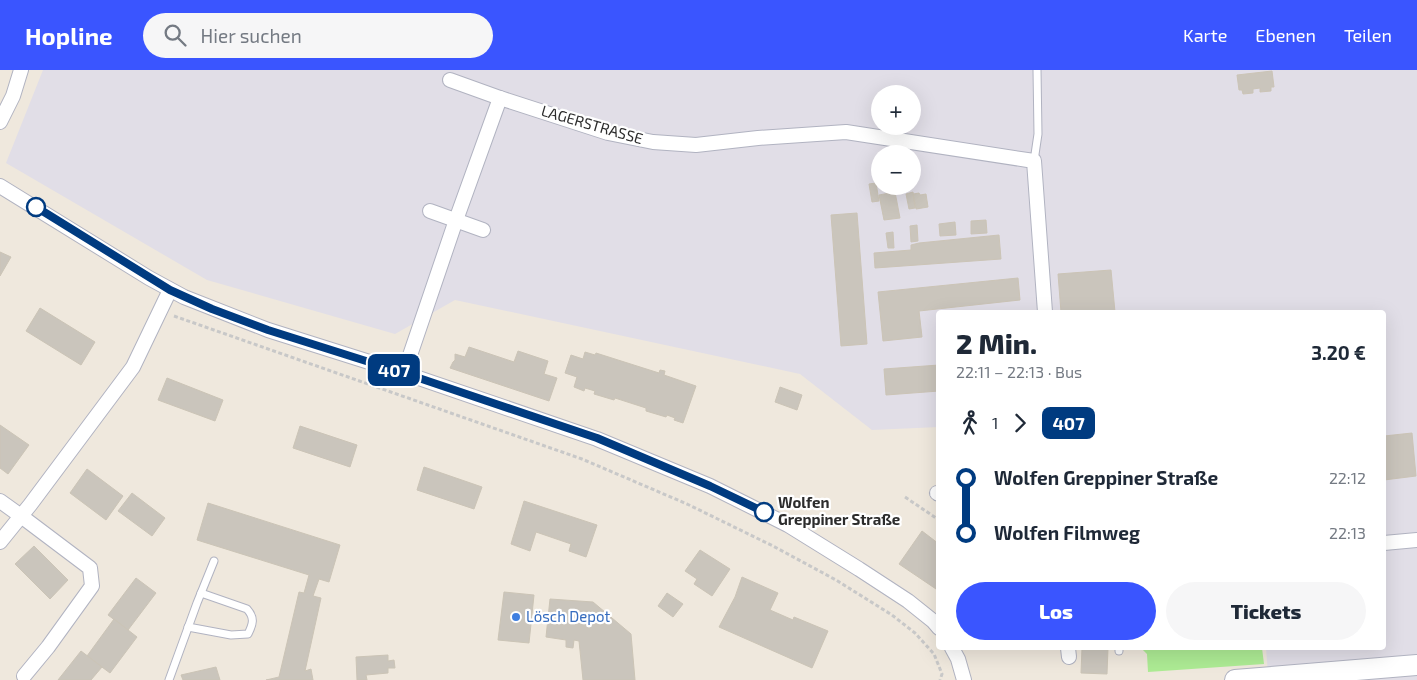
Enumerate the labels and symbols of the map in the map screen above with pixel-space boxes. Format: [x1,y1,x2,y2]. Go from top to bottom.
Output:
street label: LAGERSTRASSE [539,101,645,147]
unlabelled marker [26,197,46,217]
line badge: 407 [365,354,423,386]
place label: Wolfen Greppiner Straße [778,493,900,528]
marker: Wolfen Greppiner Straße [754,502,774,522]
place label: Lösch Depot [526,607,610,625]
marker: Lösch Depot [510,611,522,623]

